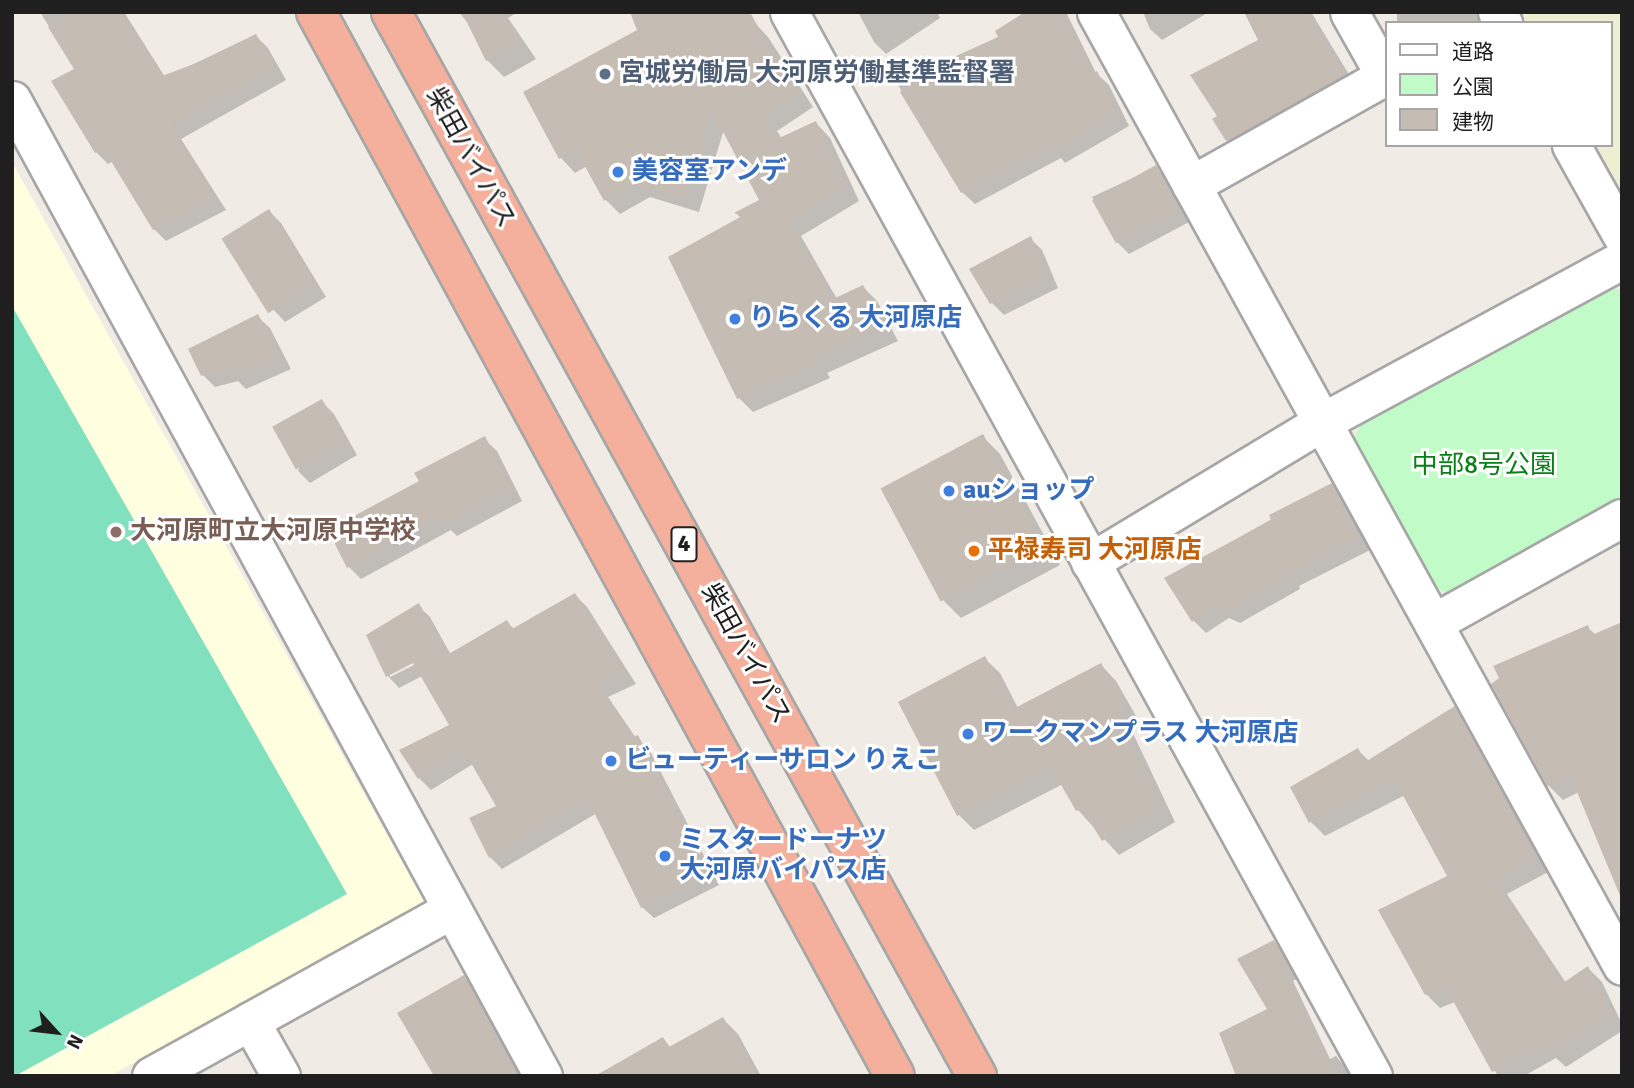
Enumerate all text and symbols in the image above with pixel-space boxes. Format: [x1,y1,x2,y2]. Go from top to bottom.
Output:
legend [1386,21,1613,147]
text: 道路 [1452,39,1494,65]
place label: 宮城労働局 大河原労働基準監督署 [619,58,1015,90]
marker: 宮城労働局 大河原労働基準監督署 [597,66,613,82]
text: 公園 [1452,74,1494,100]
street label: 柴田バイパス [419,82,521,234]
text: 建物 [1452,109,1494,135]
place label: 美容室アンデ [632,156,788,188]
marker: 美容室アンデ [610,164,626,180]
place label: りらくる 大河原店 [749,303,963,335]
marker: りらくる 大河原店 [727,311,743,327]
park label: 中部8号公園 [1412,450,1556,482]
place label: auショップ [963,475,1095,507]
marker: auショップ [941,483,957,499]
place label: 大河原町立大河原中学校 [130,516,416,548]
marker: 大河原町立大河原中学校 [108,524,124,540]
road number: 4 [670,524,698,564]
place label: 平禄寿司 大河原店 [988,535,1202,567]
marker: 平禄寿司 大河原店 [966,543,982,559]
street label: 柴田バイパス [694,578,796,730]
place label: ワークマンプラス 大河原店 [982,718,1300,750]
marker: ワークマンプラス 大河原店 [960,726,976,742]
place label: ビューティーサロン りえこ [625,745,943,777]
marker: ビューティーサロン りえこ [603,753,619,769]
place label: ミスタードーナツ 大河原バイパス店 [679,825,887,886]
marker: ミスタードーナツ 大河原バイパス店 [657,848,673,864]
north arrow [21,997,91,1067]
text: N [61,1030,88,1053]

